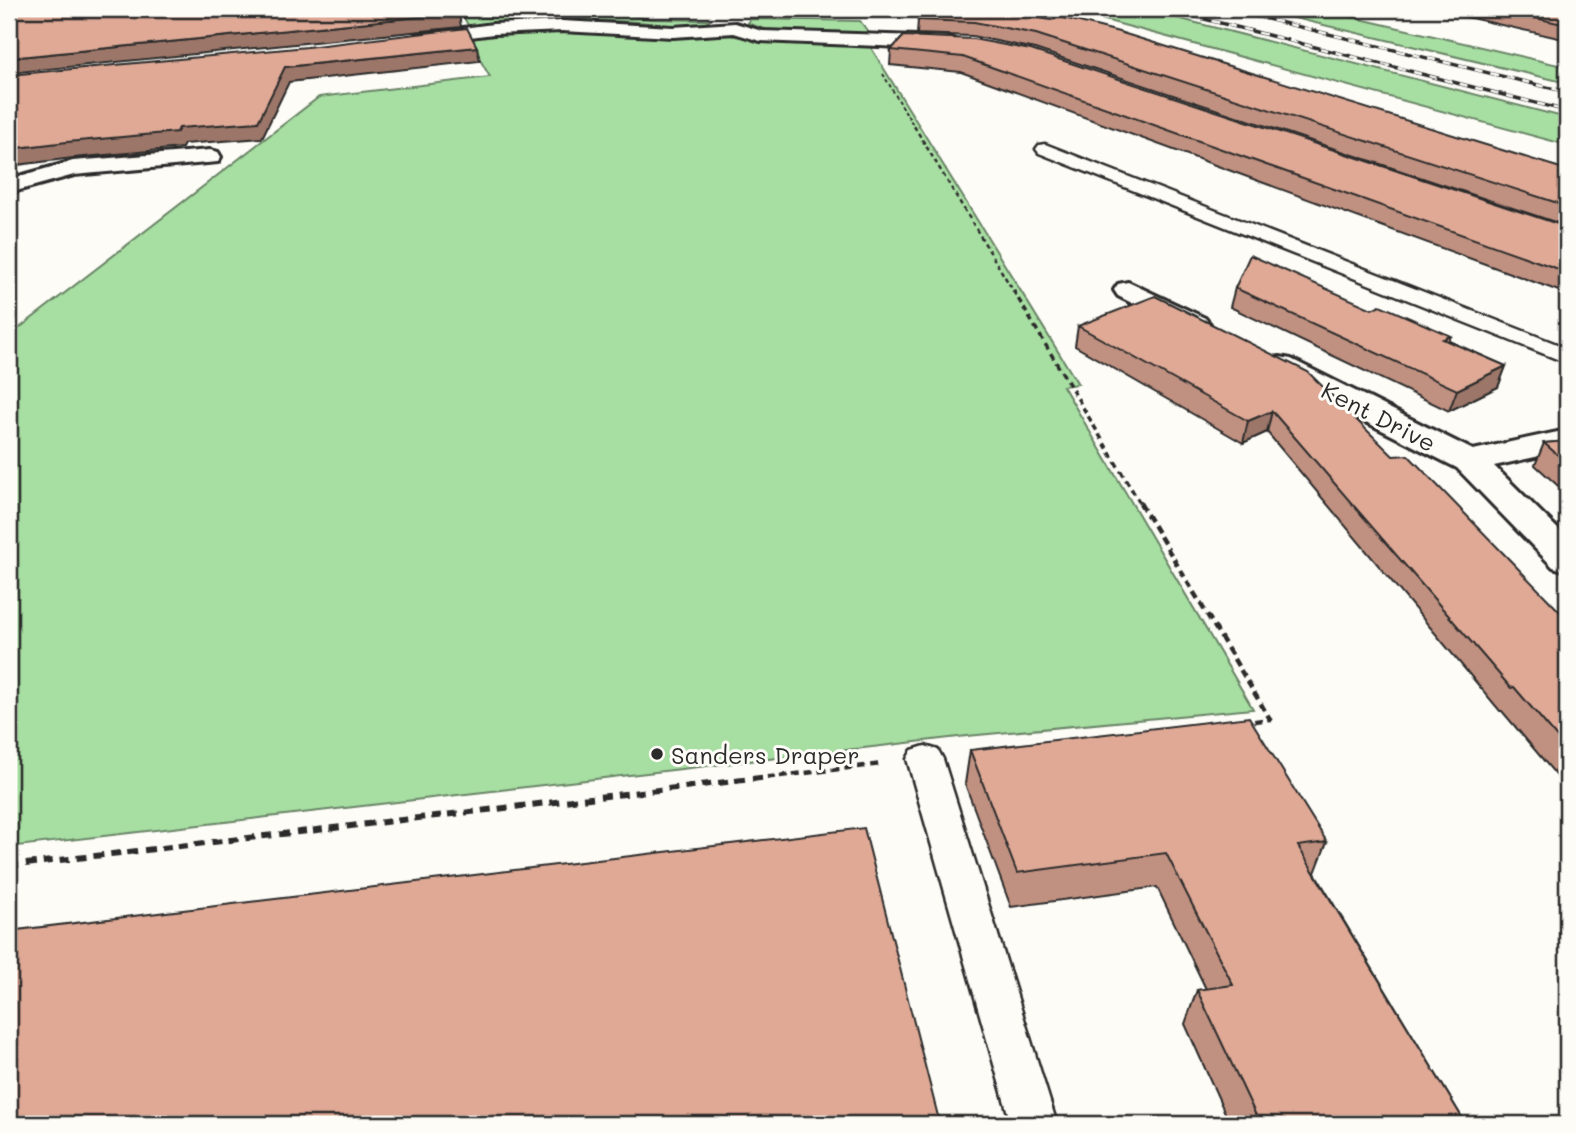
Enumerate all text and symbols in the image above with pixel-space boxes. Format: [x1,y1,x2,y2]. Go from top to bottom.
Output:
street label: Kent Drive [1317,374,1441,458]
place label: Sanders Draper [671,739,859,770]
marker: Sanders Draper [649,746,665,762]

